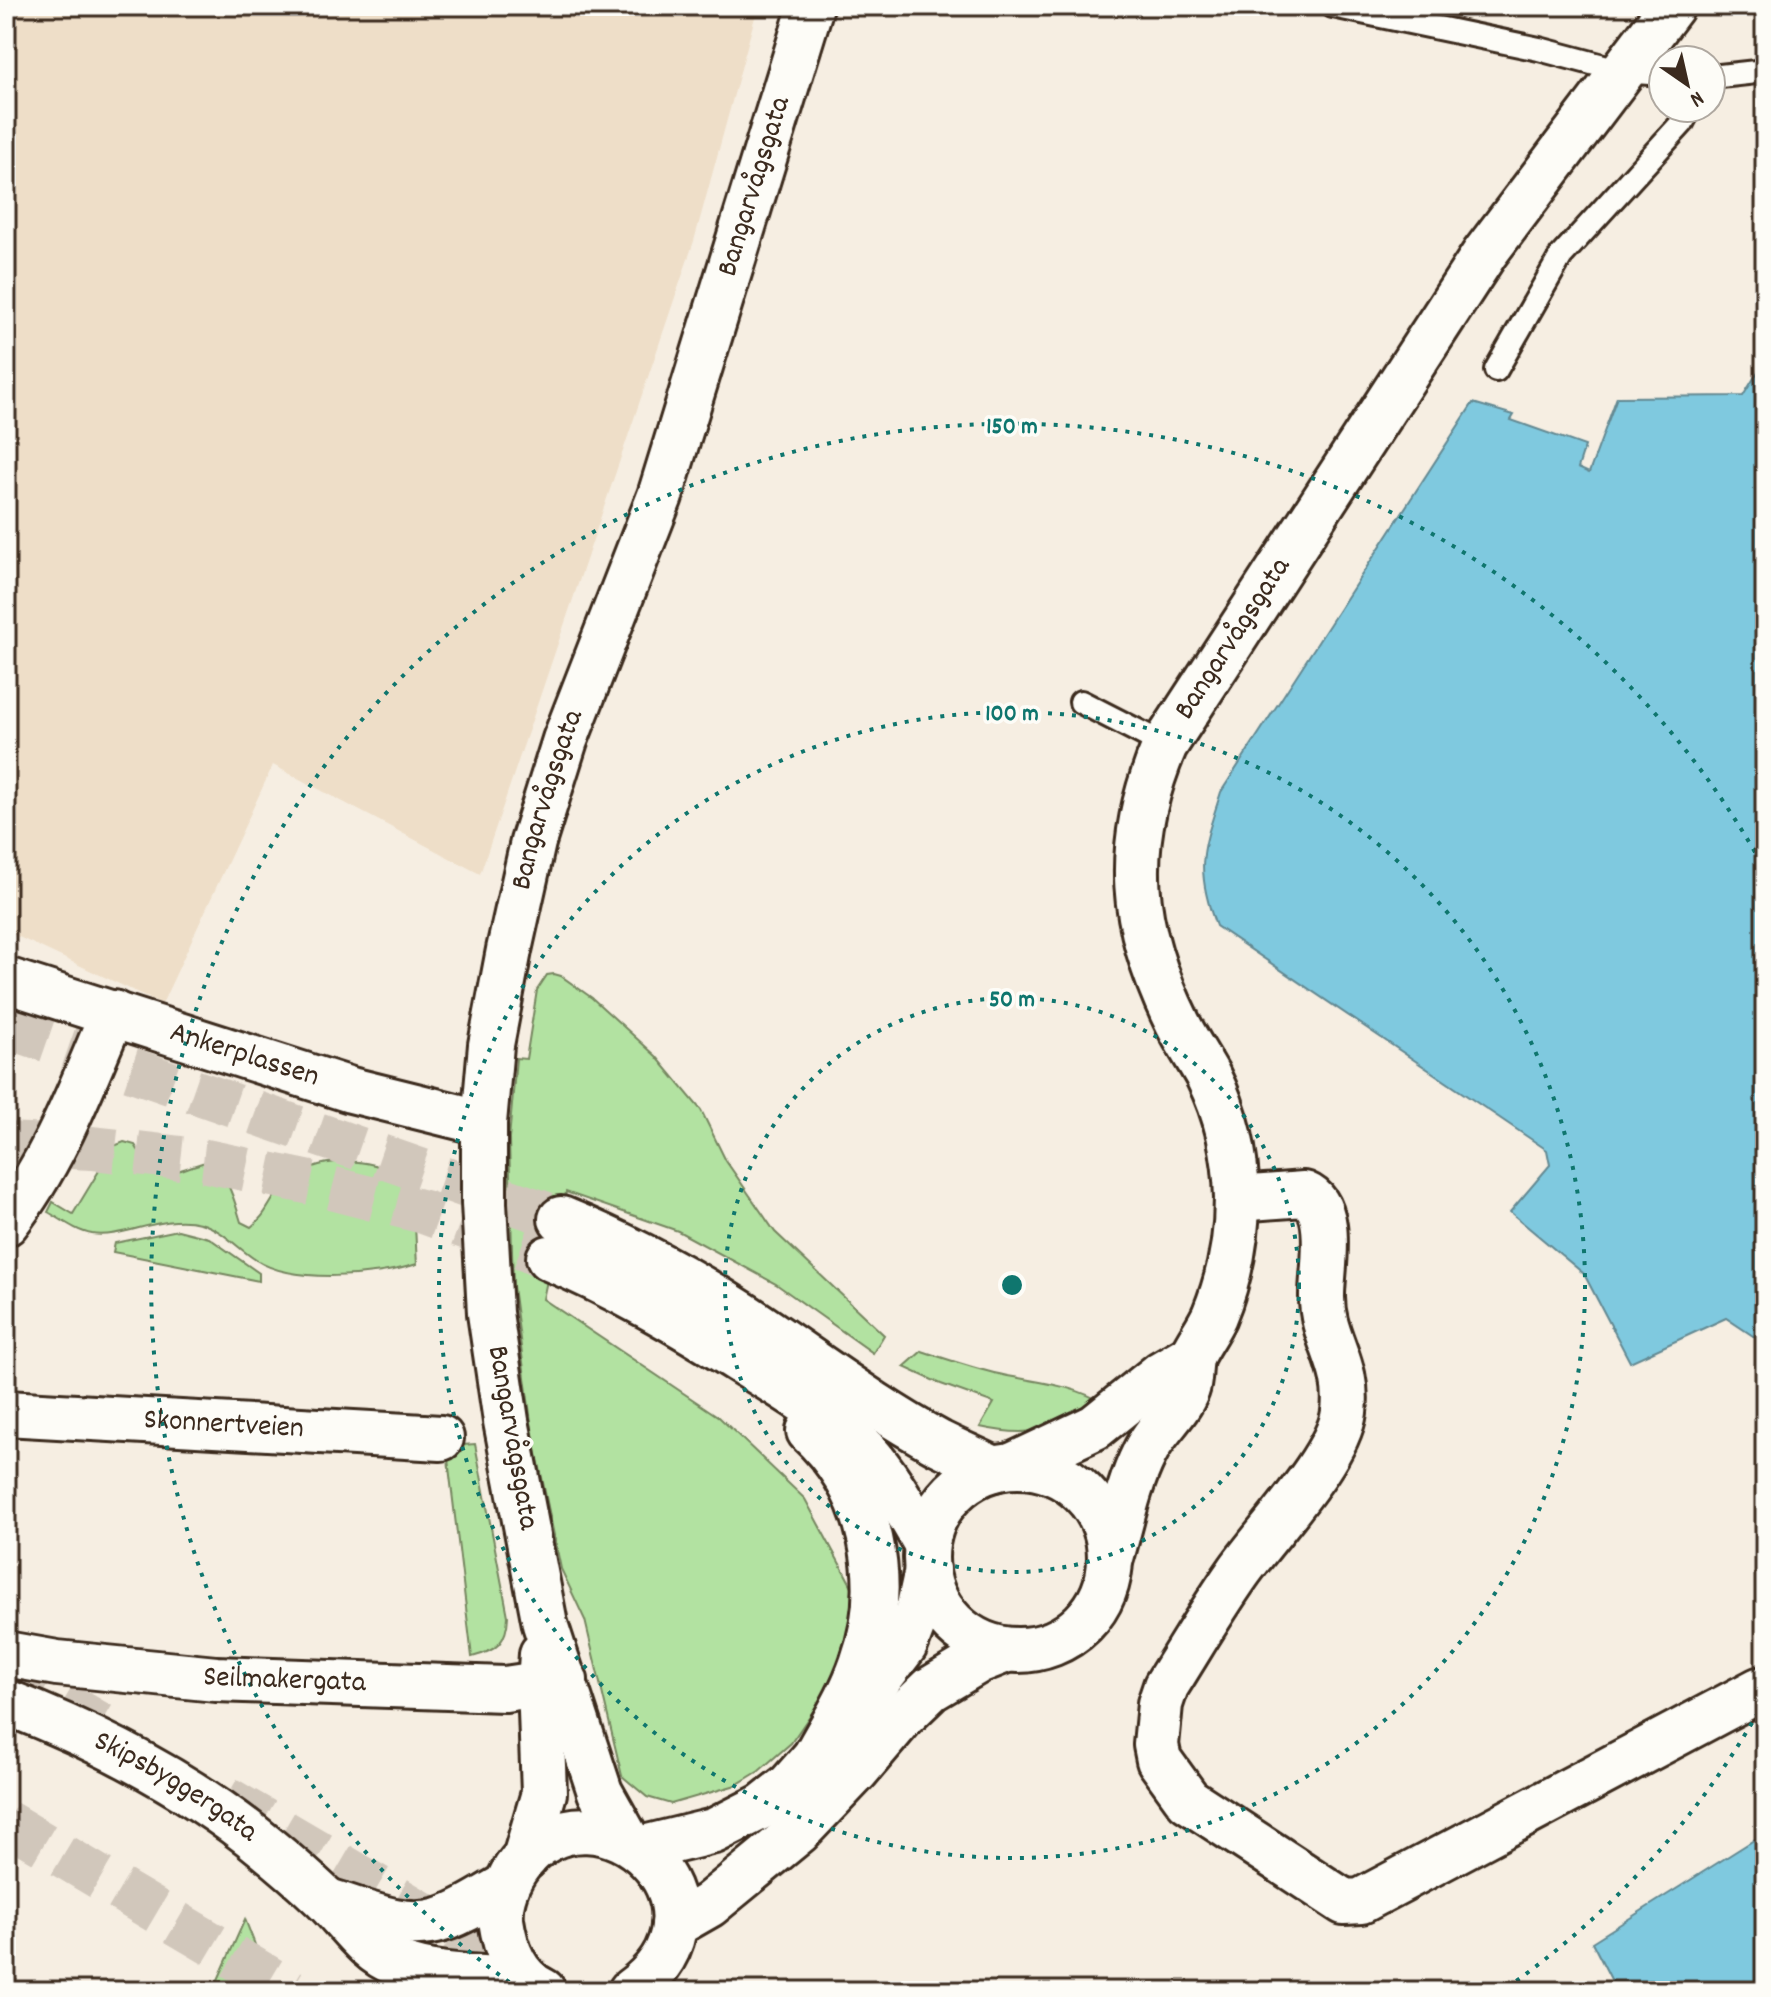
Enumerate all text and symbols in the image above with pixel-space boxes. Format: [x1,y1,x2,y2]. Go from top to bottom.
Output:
north arrow [1647,44,1727,124]
text: N [1683,82,1709,114]
street label: Bangarvågsgata [707,90,804,282]
text: 150 m [986,411,1038,445]
street label: Bangarvågsgata [1165,549,1303,729]
text: 100 m [985,698,1039,732]
street label: Bangarvågsgata [501,703,596,894]
text: 50 m [989,984,1035,1018]
street label: Ankerplassen [164,1012,324,1100]
centre of rings [998,1271,1026,1299]
street label: Bangarvågsgata [474,1343,548,1534]
street label: Skonnertveien [142,1399,305,1452]
street label: Seilmakergata [201,1656,367,1706]
street label: Skipsbyggergata [86,1721,267,1854]

